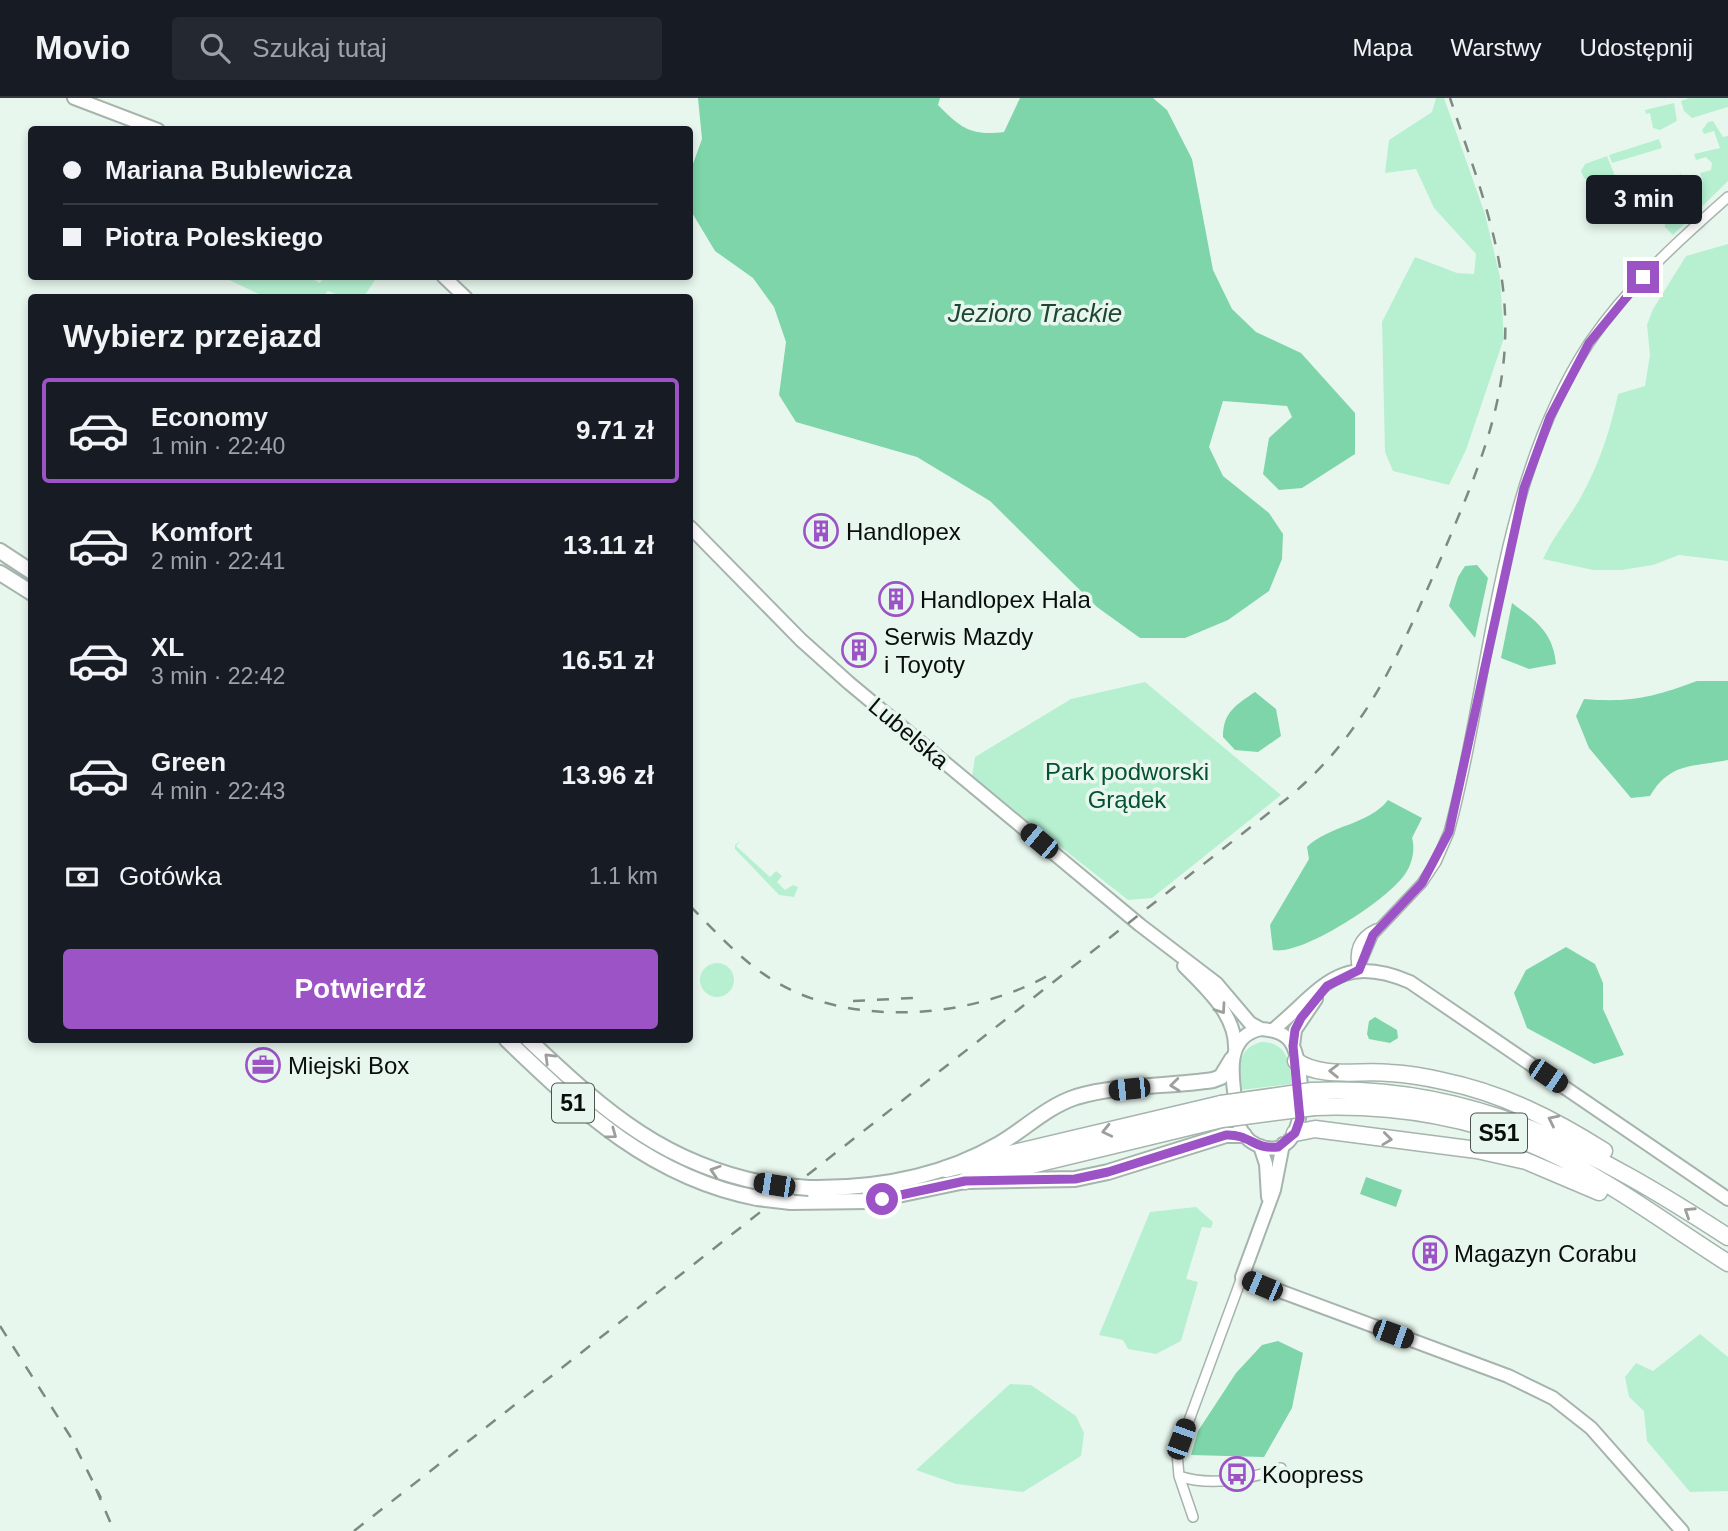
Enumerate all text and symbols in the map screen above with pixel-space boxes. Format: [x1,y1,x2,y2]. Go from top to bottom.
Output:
search box [172,17,662,80]
text: Movio [35,29,130,66]
icon: search [196,29,234,67]
text: Szukaj tutaj [252,33,387,63]
text: Mapa [1352,34,1412,61]
text: Warstwy [1450,34,1542,61]
text: Udostępnij [1580,34,1693,61]
text: Mariana Bublewicza [105,155,352,185]
callout: 3 min [1585,176,1701,225]
text: 3 min [1614,186,1674,212]
text: Piotra Poleskiego [105,222,323,252]
route end [1627,261,1659,293]
water label: Jezioro Trackie [947,298,1122,328]
text: Wybierz przejazd [63,318,322,354]
icon: car [67,399,130,462]
text: Economy [151,402,268,432]
text: 9.71 zł [576,415,654,445]
text: 1 min · 22:40 [151,433,285,459]
building icon: Handlopex [802,512,840,550]
icon: car [67,514,130,577]
text: Komfort [151,517,252,547]
place label: Handlopex [846,518,961,545]
text: 13.11 zł [563,530,654,560]
text: 2 min · 22:41 [151,548,285,574]
building icon: Handlopex Hala [877,580,915,618]
place label: Handlopex Hala [920,586,1091,613]
place label: Serwis Mazdy i Toyoty [884,623,1033,678]
icon: car [67,629,130,692]
building icon: Serwis Mazdy i Toyoty [840,631,878,669]
text: XL [151,632,184,662]
text: 16.51 zł [561,645,654,675]
text: 3 min · 22:42 [151,663,285,689]
street label: Lubelska [864,692,955,775]
icon: car [67,744,130,807]
text: Green [151,747,226,777]
park label: Park podworski Grądek [1045,758,1209,813]
text: 13.96 zł [561,760,654,790]
text: 4 min · 22:43 [151,778,285,804]
car [1017,819,1062,863]
icon: cash [63,858,101,896]
text: Gotówka [119,861,222,891]
text: 1.1 km [589,863,658,889]
button: Potwierdź [63,949,658,1029]
one-way arrow [1213,1001,1225,1014]
office icon: Miejski Box [244,1046,282,1084]
place label: Miejski Box [288,1052,409,1079]
one-way arrow [544,1054,557,1067]
car [1525,1056,1572,1096]
one-way arrow [1328,1063,1338,1079]
car [1108,1076,1151,1102]
one-way arrow [1169,1077,1180,1092]
road number: 51 [552,1084,594,1122]
road number: S51 [1471,1114,1527,1152]
one-way arrow [1548,1115,1560,1129]
one-way arrow [1101,1123,1113,1137]
one-way arrow [604,1126,616,1139]
one-way arrow [1381,1131,1393,1146]
one-way arrow [709,1164,721,1179]
car [752,1171,797,1199]
route start [866,1183,898,1215]
one-way arrow [1684,1207,1697,1220]
building icon: Magazyn Corabu [1411,1234,1449,1272]
place label: Magazyn Corabu [1454,1240,1637,1267]
car [1239,1268,1286,1304]
car [1370,1317,1417,1351]
car [1164,1416,1199,1462]
bus stop icon: Koopress [1218,1455,1256,1493]
place label: Koopress [1262,1461,1363,1488]

